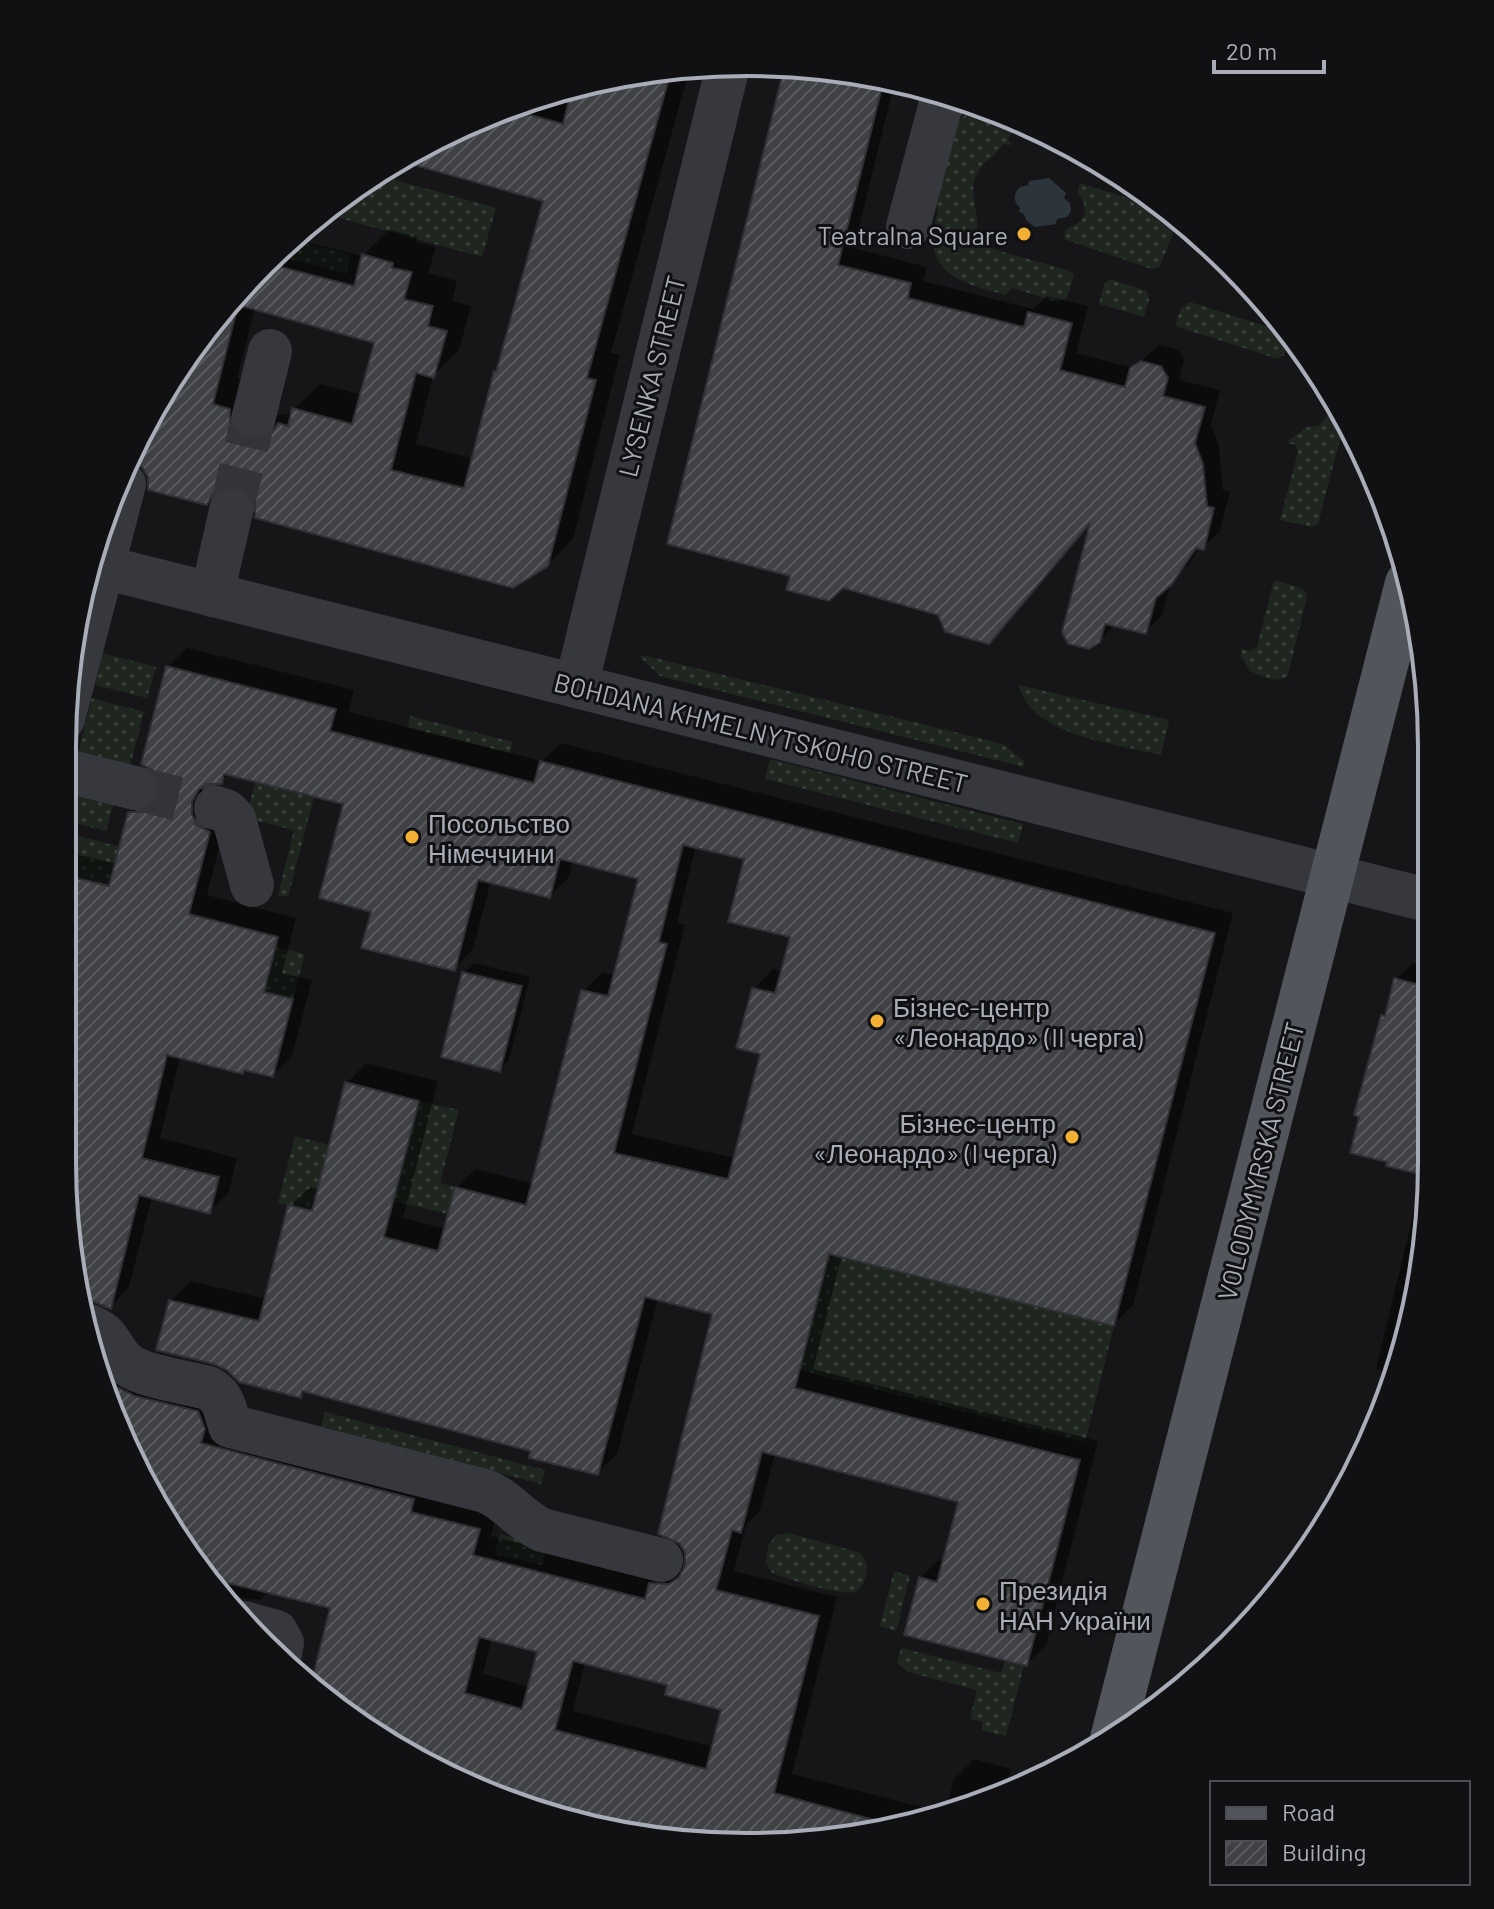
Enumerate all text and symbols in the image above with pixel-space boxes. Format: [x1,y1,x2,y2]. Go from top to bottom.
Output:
scale bar [1214,24,1324,74]
text: 20 m [1226,36,1277,65]
place label: Teatralna Square [818,219,1008,250]
marker: Teatralna Square [1015,225,1033,243]
street label: LYSENKA STREET [611,272,691,480]
street label: BOHDANA KHMELNYTSKOHO STREET [551,666,971,798]
place label: Посольство Німеччини [428,807,570,868]
marker: Посольство Німеччини [403,828,421,846]
place label: Бізнес-центр «Леонардо» (II черга) [893,991,1143,1052]
marker: Бізнес-центр «Леонардо» (II черга) [868,1012,886,1030]
street label: VOLODYMYRSKA STREET [1210,1019,1310,1303]
place label: Бізнес-центр «Леонардо» (I черга) [813,1107,1056,1168]
marker: Бізнес-центр «Леонардо» (I черга) [1063,1128,1081,1146]
place label: Президія НАН України [999,1574,1151,1635]
marker: Президія НАН України [974,1595,992,1613]
legend [1210,1781,1470,1885]
text: Road [1282,1797,1335,1826]
text: Building [1282,1837,1366,1866]

